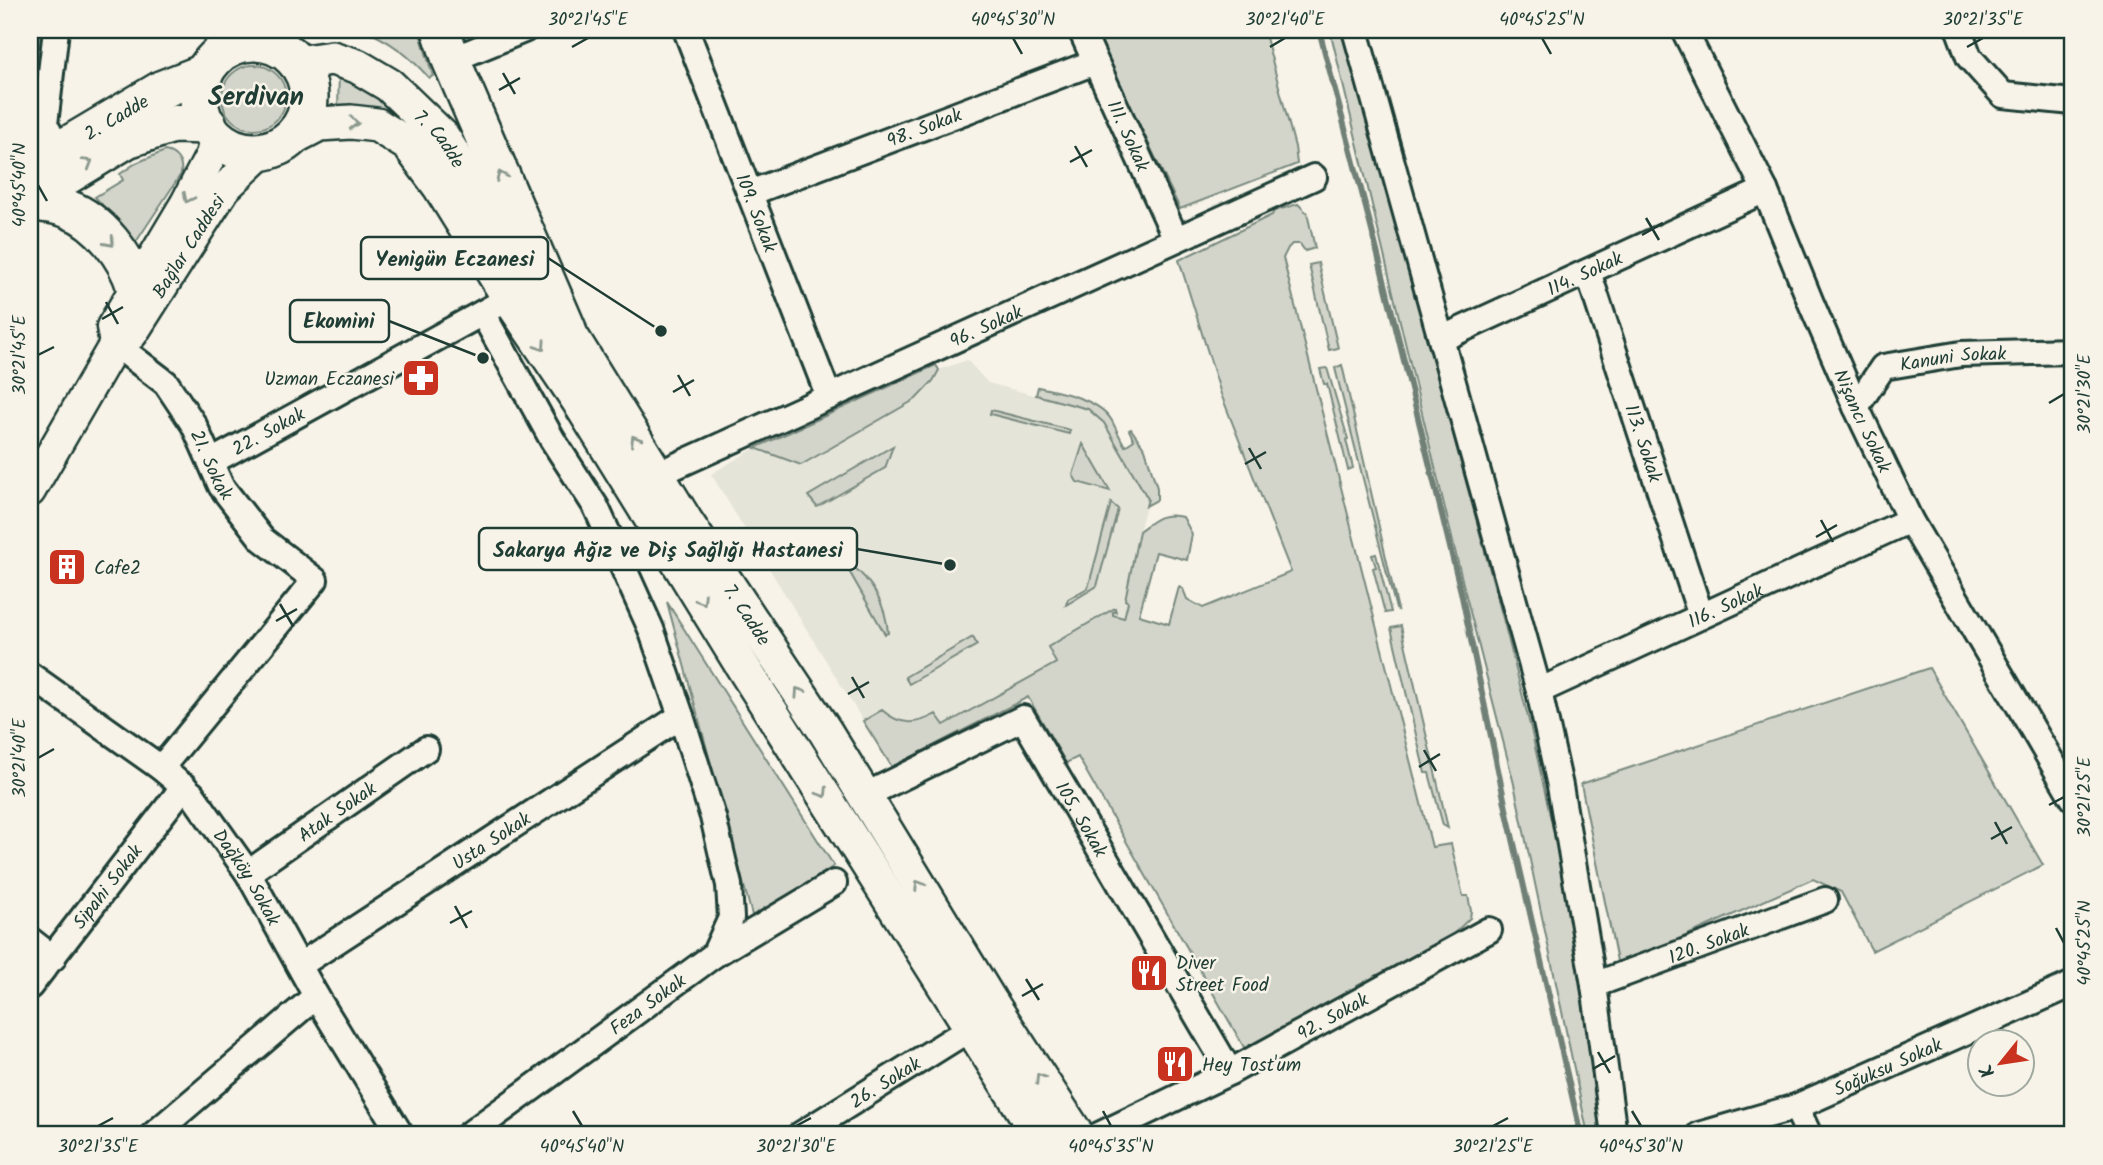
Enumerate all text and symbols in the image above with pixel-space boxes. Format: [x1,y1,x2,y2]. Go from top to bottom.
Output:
text: 30°21'45"E [548,6,629,35]
text: 40°45'30"N [971,6,1055,35]
text: 30°21'40"E [1245,6,1325,35]
text: 40°45'25"N [1499,6,1585,35]
text: 30°21'35"E [1943,6,2024,35]
district label: Serdivan [208,77,304,119]
street label: 2. Cadde [79,87,156,150]
street label: 111. Sokak [1098,96,1156,177]
street label: 98. Sokak [883,101,967,157]
street label: 7. Cadde [406,103,472,175]
one-way arrow [349,116,360,131]
text: 40°45'40"N [6,143,35,227]
one-way arrow [81,159,94,172]
street label: 109. Sokak [726,170,784,257]
one-way arrow [495,171,509,183]
street label: Bağlar Caddesi [145,188,235,305]
one-way arrow [183,191,197,203]
one-way arrow [102,233,114,246]
callout: Yenigün Eczanesi [361,237,548,279]
text: Yenigün Eczanesi [376,244,535,277]
street label: 114. Sokak [1543,244,1628,305]
street label: 96. Sokak [945,298,1028,357]
callout: Ekomini [290,300,389,342]
text: Ekomini [303,306,375,339]
text: 30°21'45"E [6,314,35,395]
one-way arrow [533,338,546,351]
street label: Kanuni Sokak [1898,340,2007,381]
text: 30°21'30"E [2071,354,2100,434]
pharmacy icon: Uzman Eczanesi [400,357,442,399]
place label: Uzman Eczanesi [264,365,395,395]
street label: Nişancı Sokak [1824,365,1898,478]
street label: 22. Sokak [227,400,311,465]
street label: 113. Sokak [1615,401,1669,487]
street label: 21. Sokak [181,425,240,507]
one-way arrow [630,434,643,447]
callout: Sakarya Ağız ve Diş Sağlığı Hastanesi [479,528,857,570]
text: Sakarya Ağız ve Diş Sağlığı Hastanesi [493,535,844,568]
building icon: Cafe2 [46,546,88,588]
place label: Cafe2 [94,554,141,584]
street label: 116. Sokak [1683,577,1769,637]
street label: 7. Cadde [714,578,778,653]
one-way arrow [693,593,706,606]
one-way arrow [795,687,807,700]
text: 30°21'40"E [6,718,35,798]
text: 30°21'25"E [2071,756,2100,837]
street label: Atak Sokak [292,775,383,851]
street label: 105. Sokak [1046,776,1114,864]
one-way arrow [814,785,827,798]
street label: Usta Sokak [447,805,537,879]
street label: Dağköy Sokak [204,823,287,932]
street label: Sipahi Sokak [66,838,151,936]
one-way arrow [915,880,928,893]
text: 40°45'25"N [2071,900,2100,986]
street label: 120. Sokak [1665,916,1754,973]
place label: Diver Street Food [1176,949,1269,1001]
restaurant icon: Diver Street Food [1128,952,1170,994]
street label: Feza Sokak [604,967,693,1044]
street label: 92. Sokak [1292,986,1375,1050]
north arrow [1966,1028,2036,1098]
street label: Soğuksu Sokak [1829,1031,1947,1105]
restaurant icon: Hey Tost'um [1154,1043,1196,1085]
street label: 26. Sokak [844,1050,927,1117]
place label: Hey Tost'um [1202,1051,1301,1081]
text: K [1972,1058,2004,1083]
one-way arrow [1036,1073,1048,1086]
text: 30°21'35"E [58,1133,139,1162]
text: 40°45'40"N [540,1133,624,1162]
text: 30°21'30"E [756,1133,836,1162]
text: 40°45'35"N [1068,1133,1154,1162]
text: 30°21'25"E [1453,1133,1534,1162]
text: 40°45'30"N [1599,1133,1683,1162]

